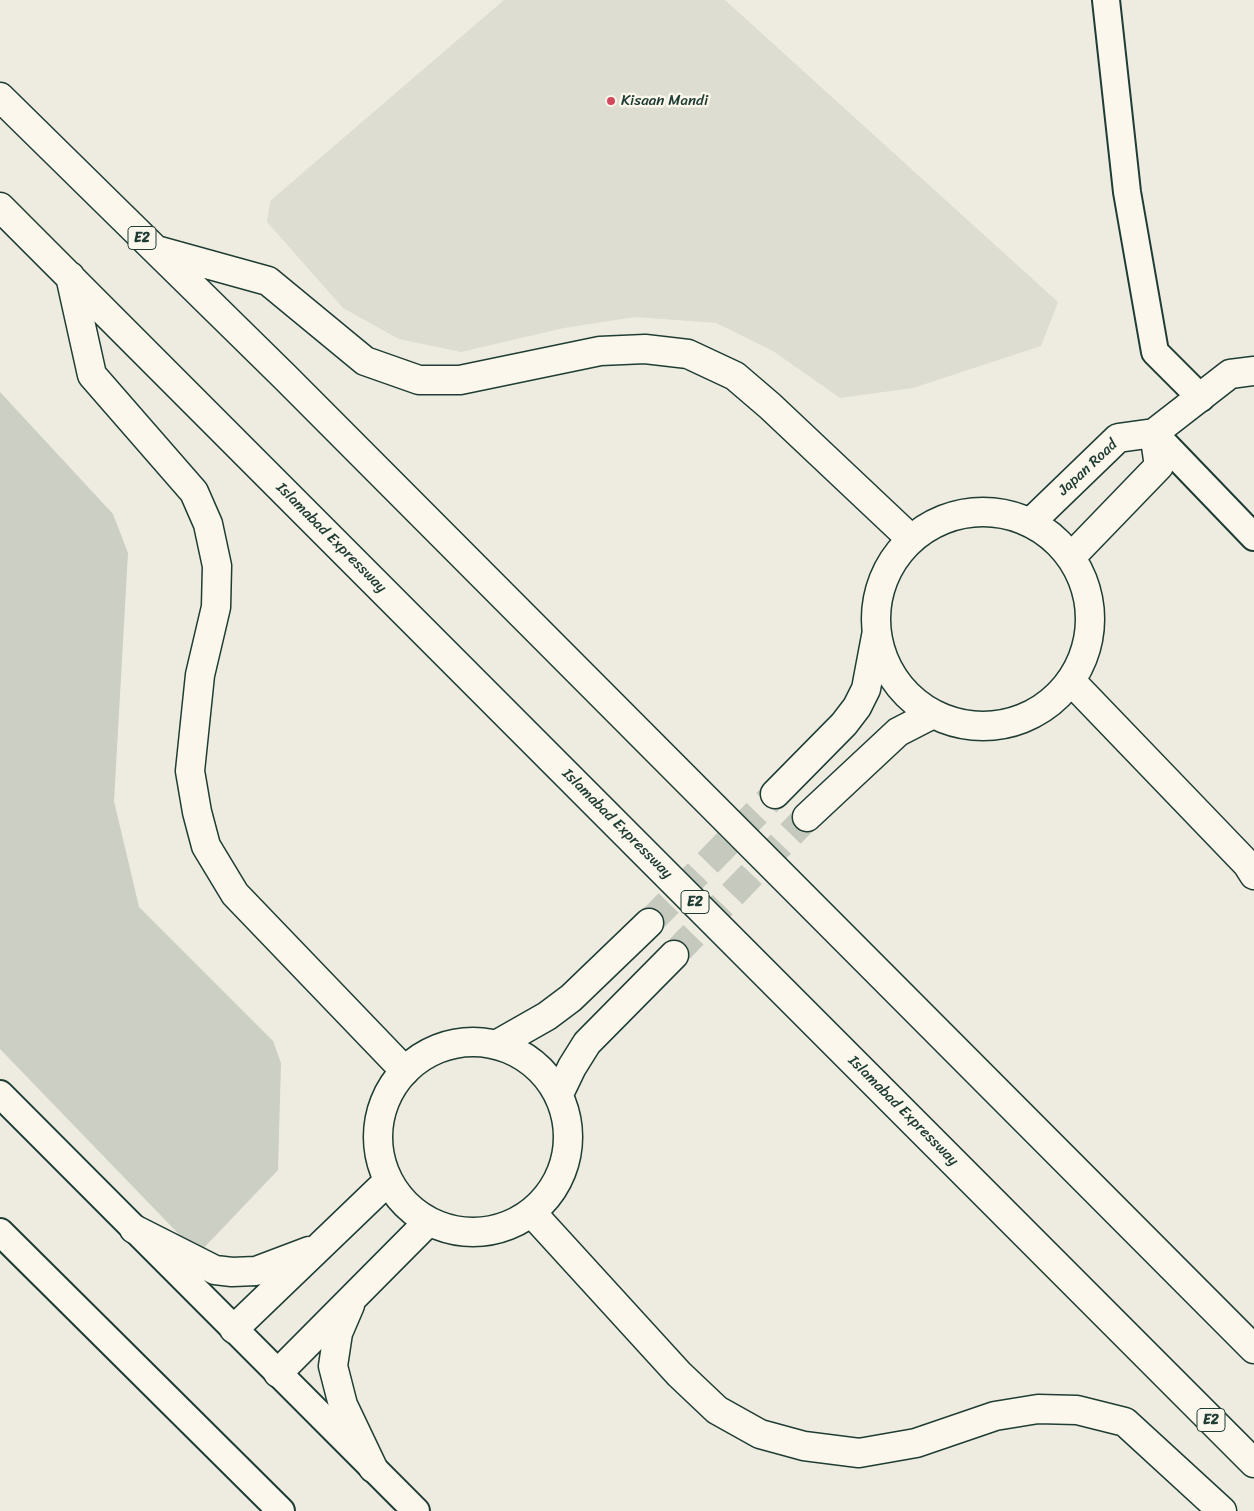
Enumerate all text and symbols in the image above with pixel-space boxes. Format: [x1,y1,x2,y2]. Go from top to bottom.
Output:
place label: Kisaan Mandi [621,92,708,110]
marker: Kisaan Mandi [605,95,617,107]
road number: E2 [128,227,156,250]
street label: Japan Road [1055,436,1121,500]
street label: Islamabad Expressway [272,479,390,597]
street label: Islamabad Expressway [558,765,676,883]
road number: E2 [681,890,709,914]
street label: Islamabad Expressway [844,1052,962,1170]
road number: E2 [1197,1408,1225,1432]

